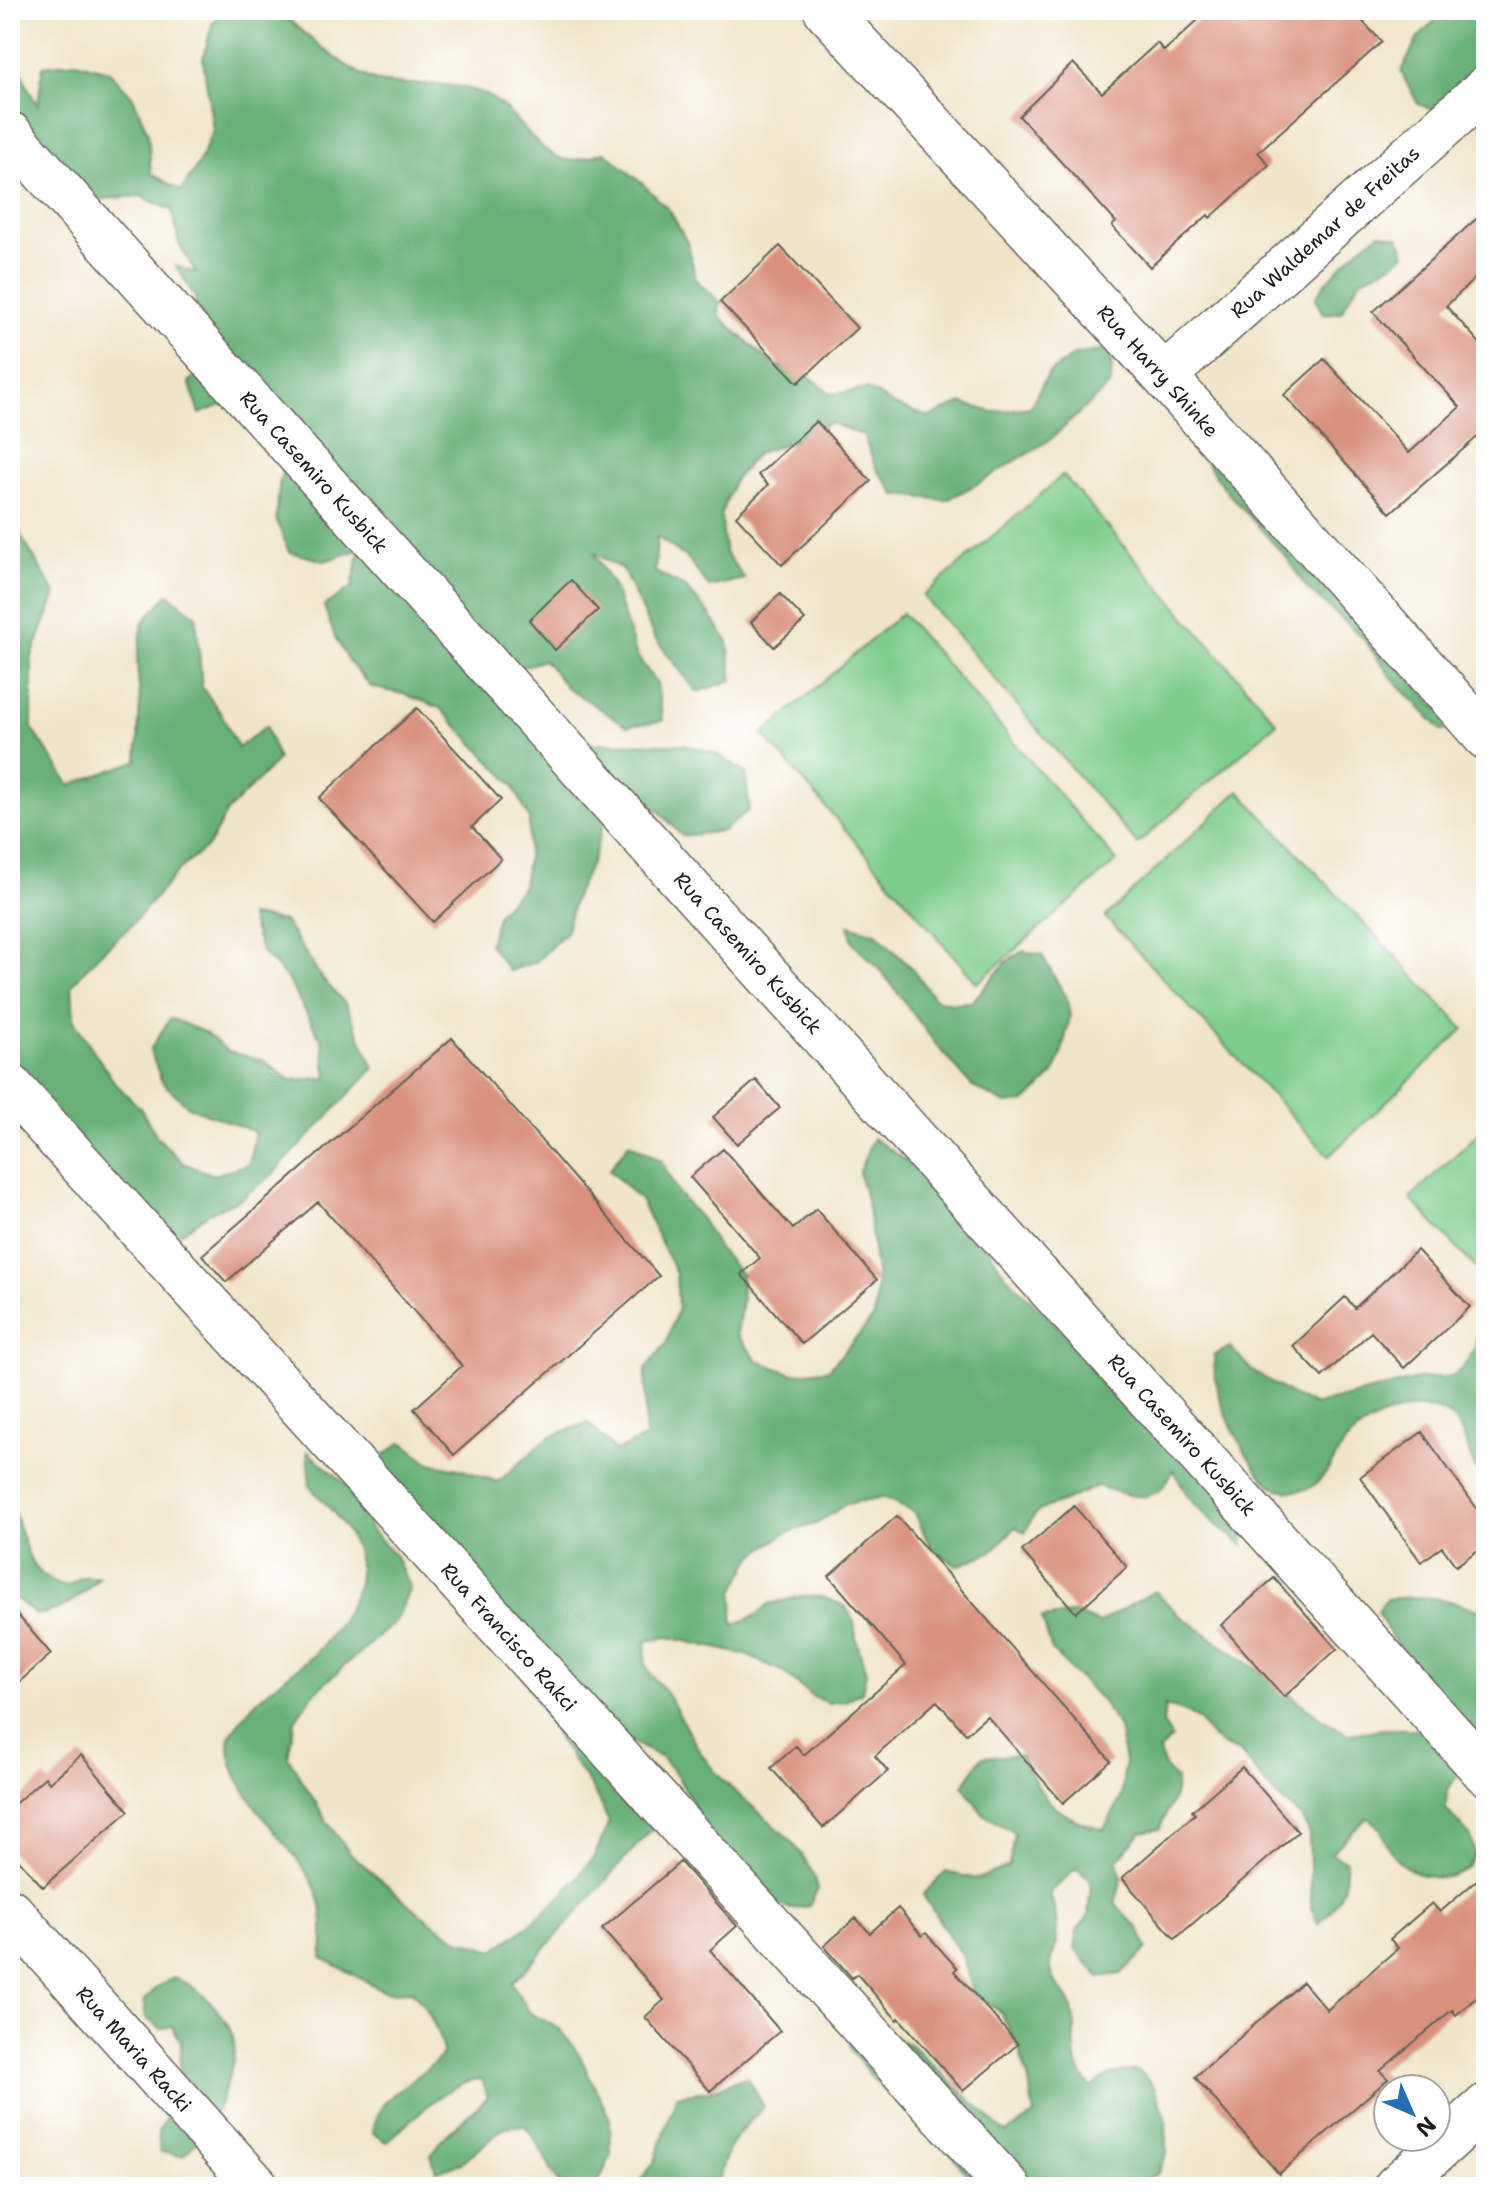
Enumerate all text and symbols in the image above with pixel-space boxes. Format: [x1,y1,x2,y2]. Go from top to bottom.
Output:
street label: Rua Waldemar de Freitas [1225,140,1425,324]
street label: Rua Harry Shinke [1092,299,1224,443]
street label: Rua Casemiro Kusbick [234,385,394,559]
street label: Rua Casemiro Kusbick [668,866,828,1040]
street label: Rua Casemiro Kusbick [1102,1348,1262,1522]
street label: Rua Francisco Rakci [435,1557,583,1717]
street label: Rua Maria Racki [71,1981,197,2117]
north arrow [1372,2073,1452,2153]
text: N [1409,2110,1442,2143]

